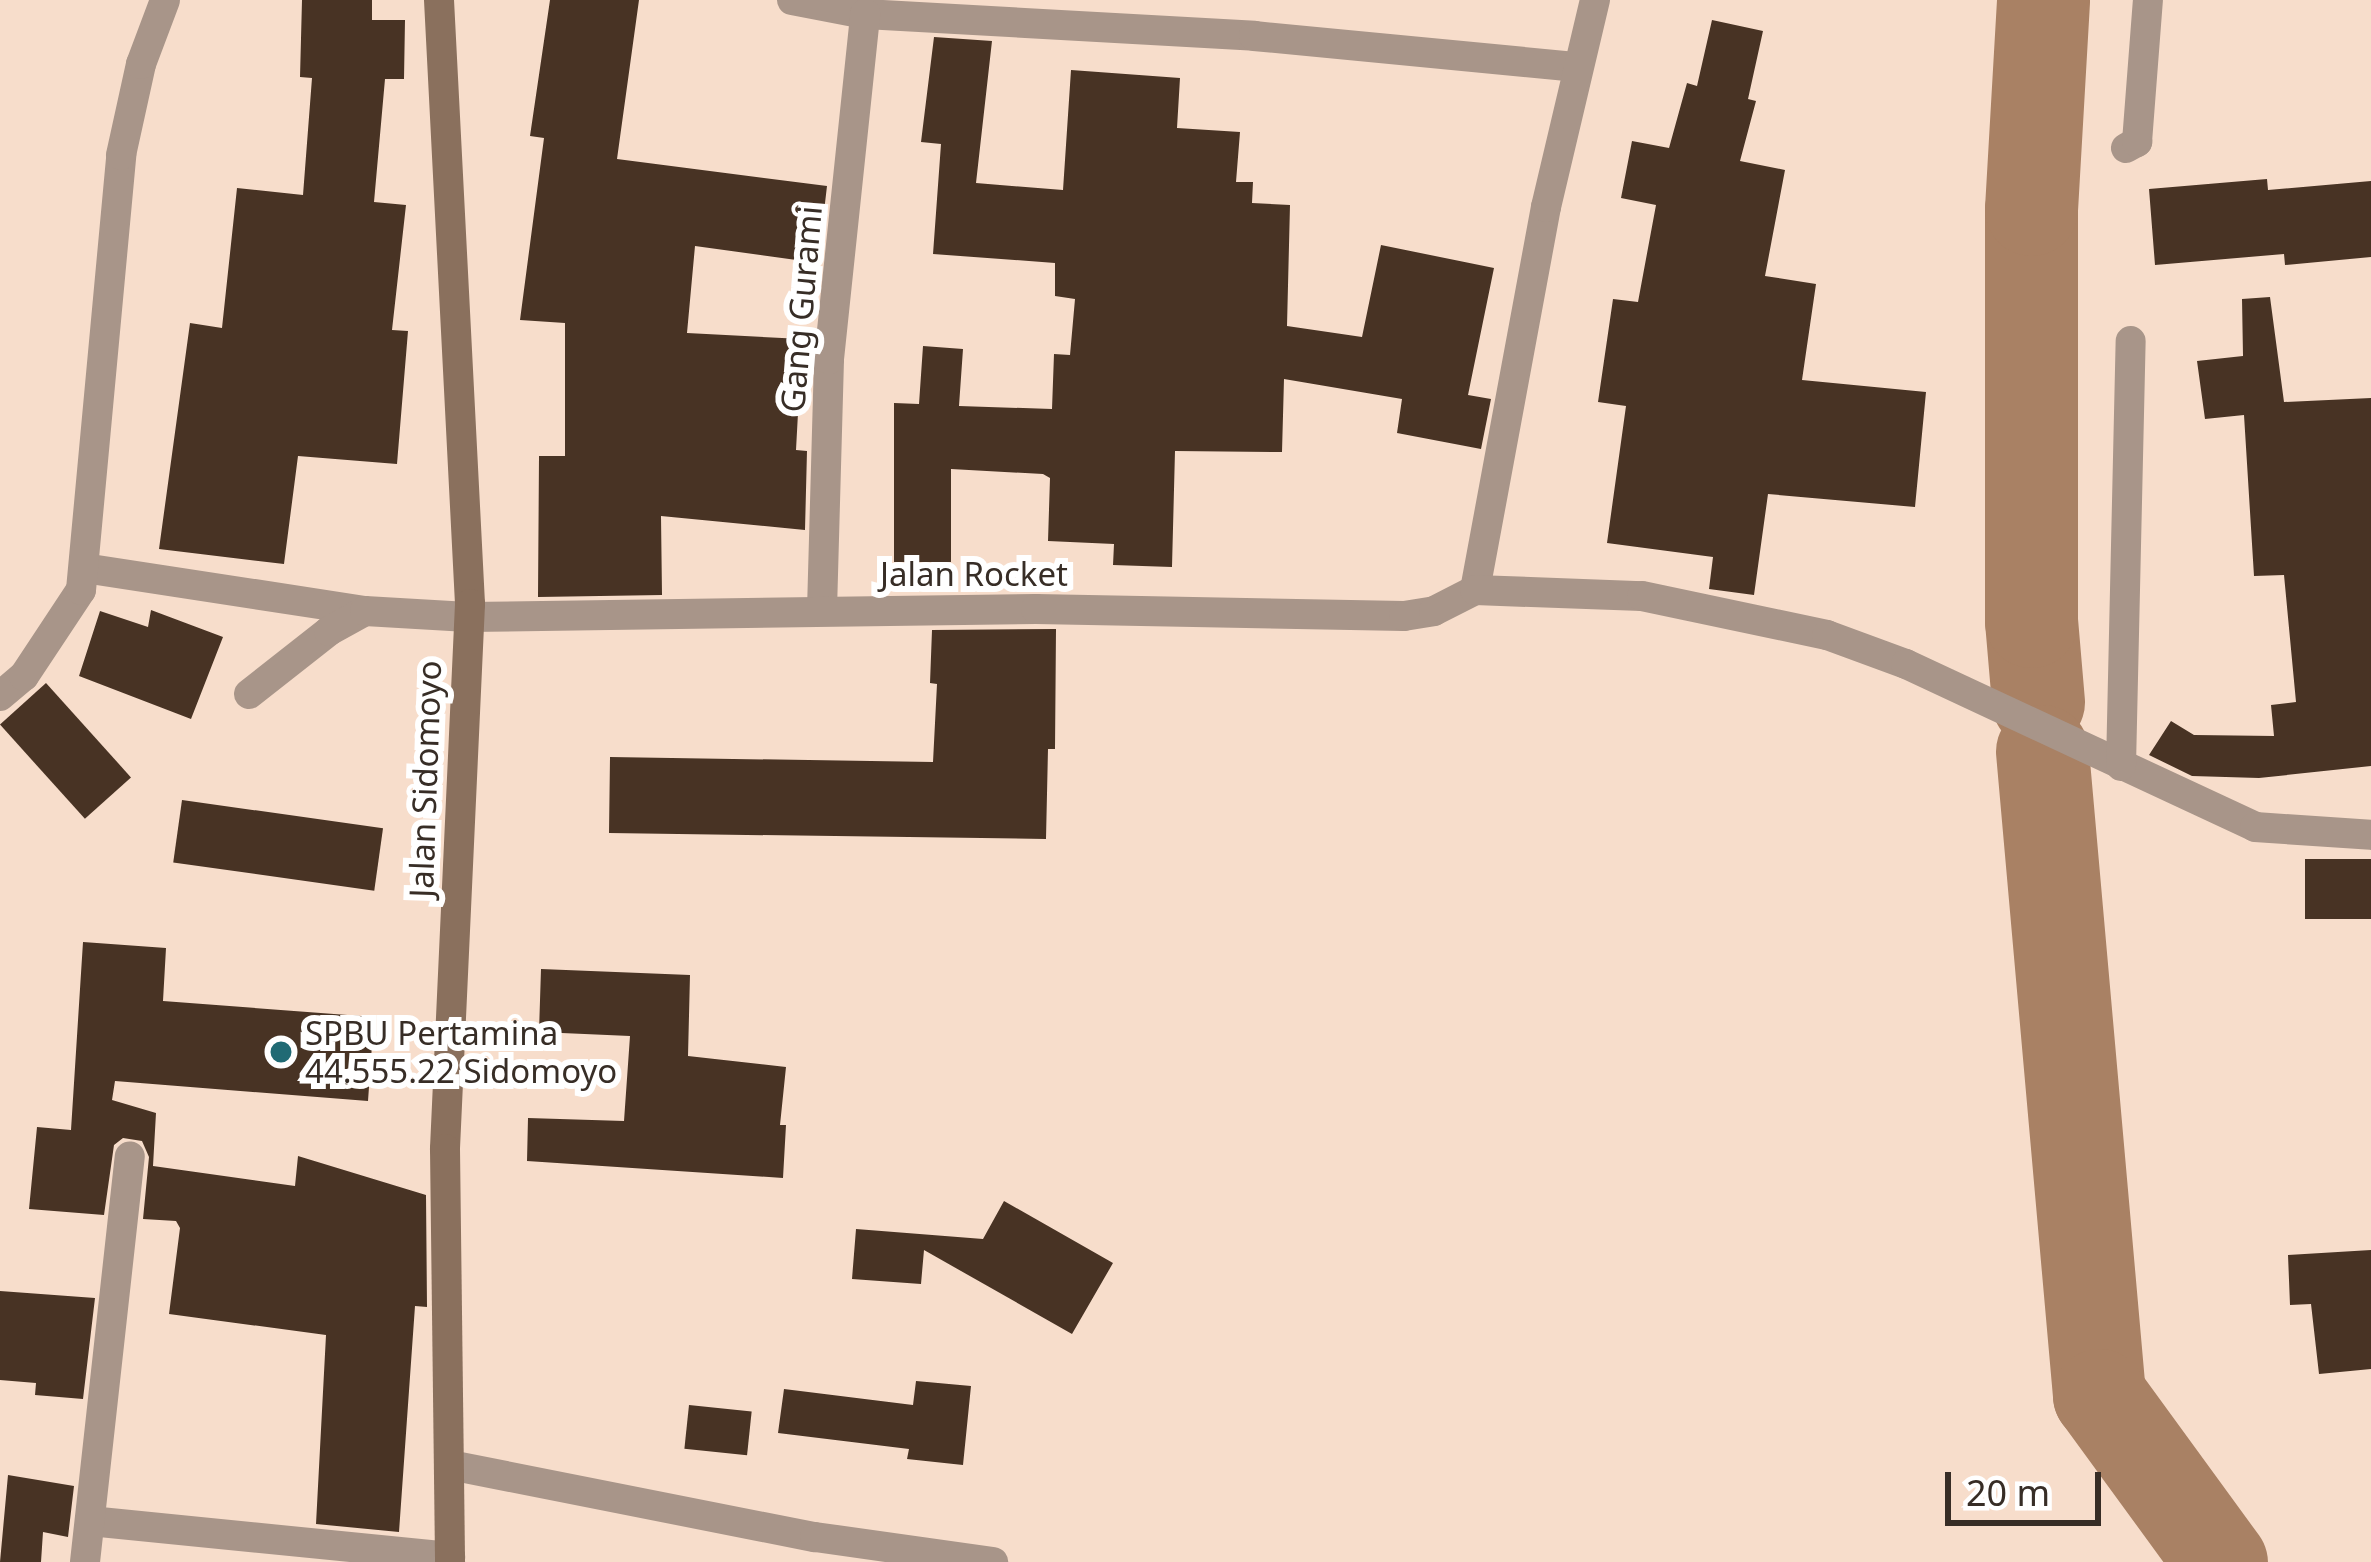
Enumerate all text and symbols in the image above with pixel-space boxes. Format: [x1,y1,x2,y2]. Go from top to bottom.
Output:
street label: Gang Gurami [772,204,830,414]
street label: Jalan Rocket [880,554,1068,594]
street label: Jalan Sidomoyo [401,660,449,898]
place label: SPBU Pertamina 44.555.22 Sidomoyo [305,1013,617,1091]
marker: SPBU Pertamina 44.555.22 Sidomoyo [268,1039,294,1065]
scale bar [1951,1448,2107,1522]
text: 20 m [1966,1468,2050,1517]

